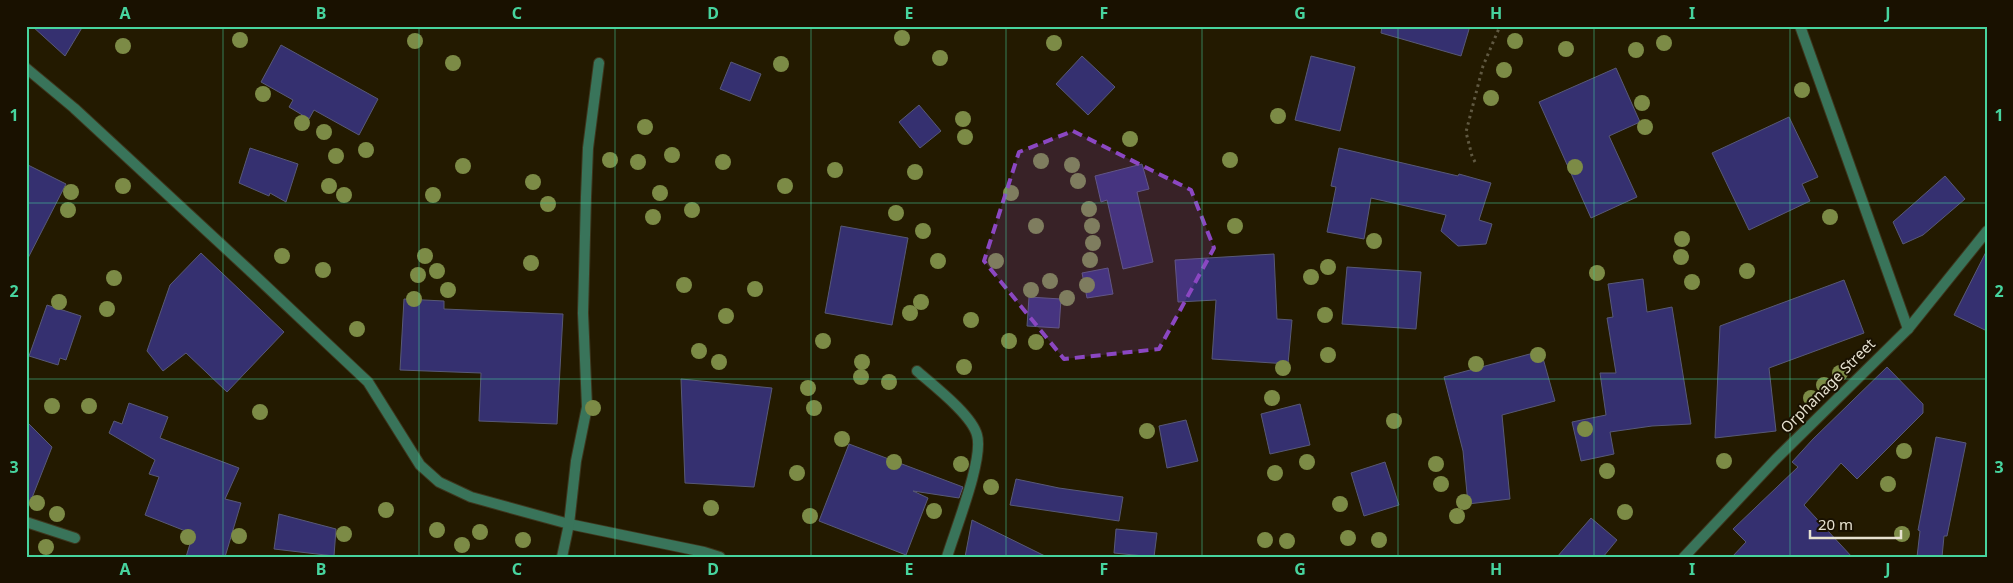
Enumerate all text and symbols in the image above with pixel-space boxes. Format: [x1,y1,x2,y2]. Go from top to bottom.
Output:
text: A [119,2,131,24]
text: B [316,2,326,24]
text: C [512,2,522,24]
text: D [707,2,719,24]
text: E [905,2,914,24]
text: F [1100,2,1108,24]
text: G [1294,2,1306,24]
text: H [1490,2,1502,24]
text: I [1689,2,1695,24]
text: J [1883,2,1891,24]
text: 1 [9,104,19,126]
text: 1 [1994,104,2004,126]
text: 2 [9,280,19,302]
text: 2 [1994,280,2004,302]
street label: Orphanage Street [1776,333,1879,437]
text: 3 [9,456,19,478]
text: 3 [1994,456,2004,478]
scale bar [1810,508,1902,540]
text: 20 m [1818,514,1853,534]
text: A [119,558,131,580]
text: B [316,558,326,580]
text: C [512,558,522,580]
text: D [707,558,719,580]
text: E [905,558,914,580]
text: F [1100,558,1108,580]
text: G [1294,558,1306,580]
text: H [1490,558,1502,580]
text: I [1689,558,1695,580]
text: J [1883,558,1891,580]

